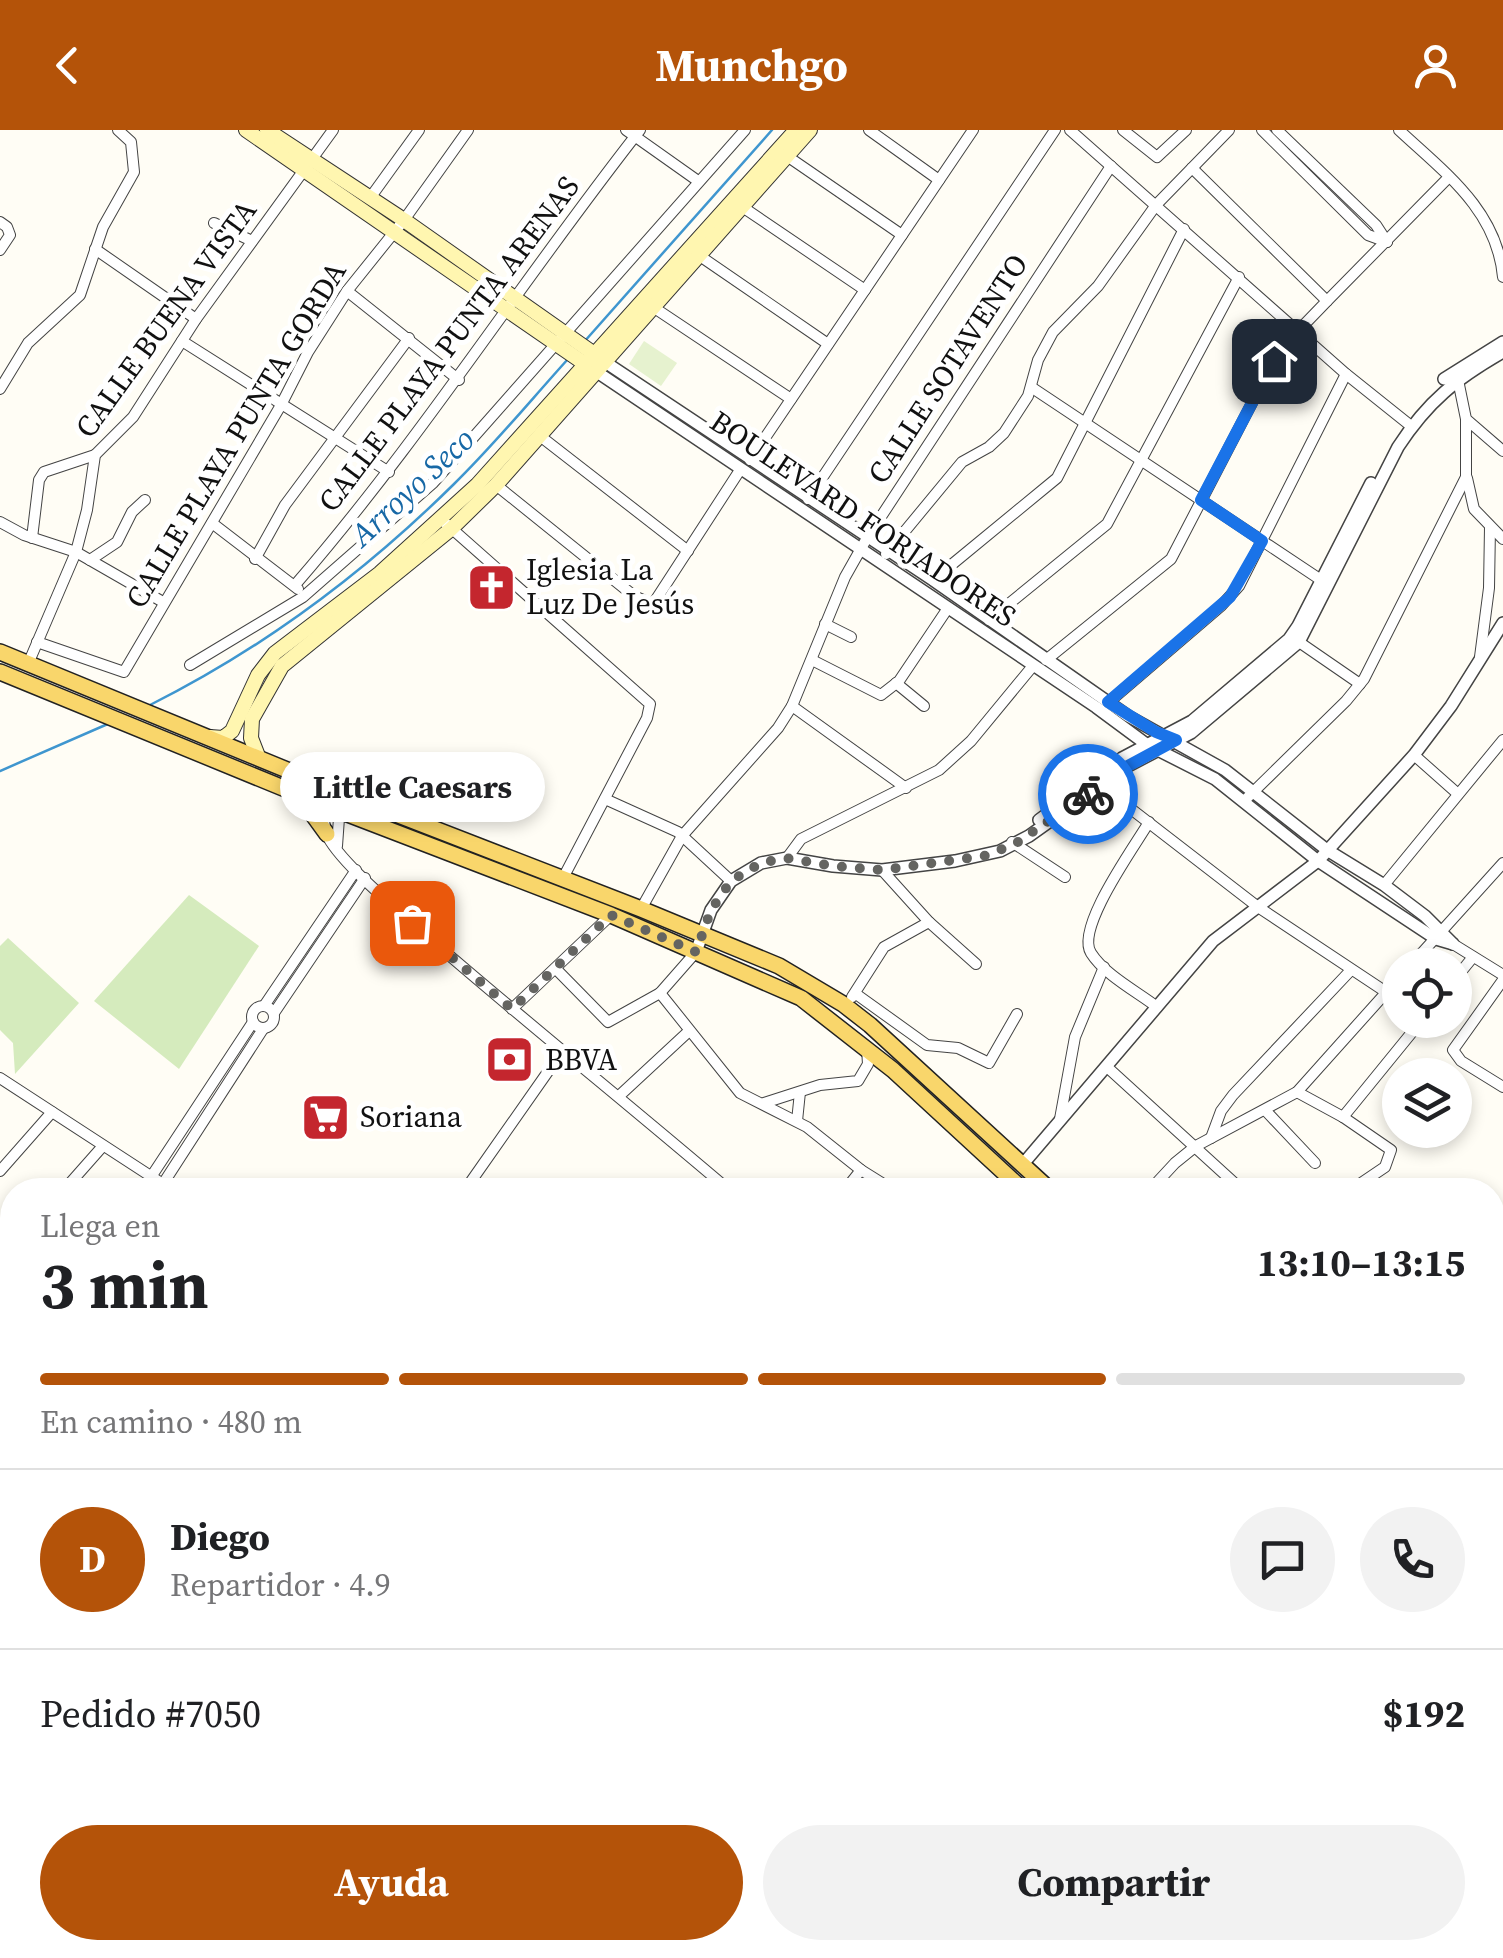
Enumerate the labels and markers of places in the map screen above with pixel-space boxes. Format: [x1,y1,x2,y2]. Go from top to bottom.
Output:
pin [1232,319,1317,404]
place label: Iglesia La Luz De Jesús [526,549,694,624]
church icon: Iglesia La Luz De Jesús [465,561,517,613]
callout: Little Caesars [280,753,544,823]
pin [370,881,455,966]
bank icon: BBVA [484,1034,536,1086]
place label: BBVA [545,1039,617,1080]
supermarket icon: Soriana [299,1091,351,1143]
place label: Soriana [360,1096,463,1137]

